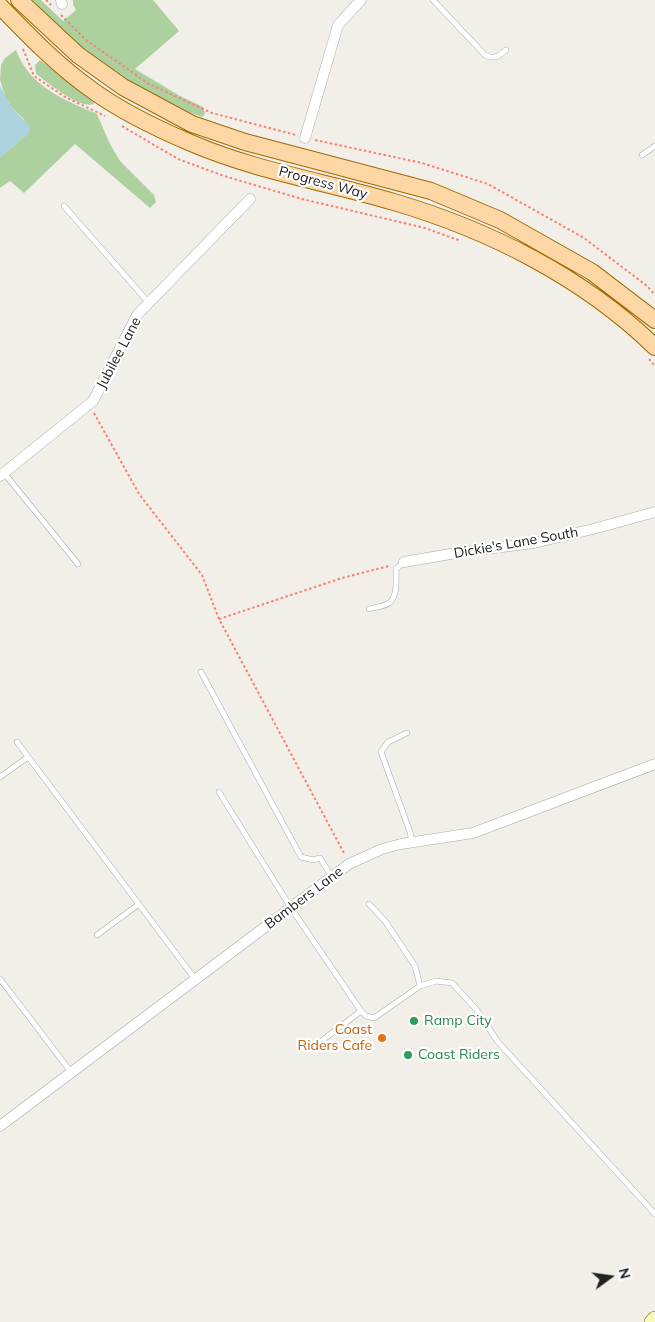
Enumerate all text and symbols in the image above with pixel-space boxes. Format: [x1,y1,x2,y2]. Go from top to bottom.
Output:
street label: Progress Way [277,163,369,203]
street label: Jubilee Lane [93,314,145,392]
street label: Dickie's Lane South [453,524,579,562]
street label: Bambers Lane [262,863,346,933]
place label: Ramp City [424,1013,492,1029]
marker: Ramp City [408,1015,420,1027]
place label: Coast Riders Cafe [297,1022,372,1054]
marker: Coast Riders Cafe [376,1032,388,1044]
place label: Coast Riders [418,1047,500,1063]
marker: Coast Riders [402,1049,414,1061]
north arrow [585,1252,635,1302]
text: N [615,1266,635,1281]

